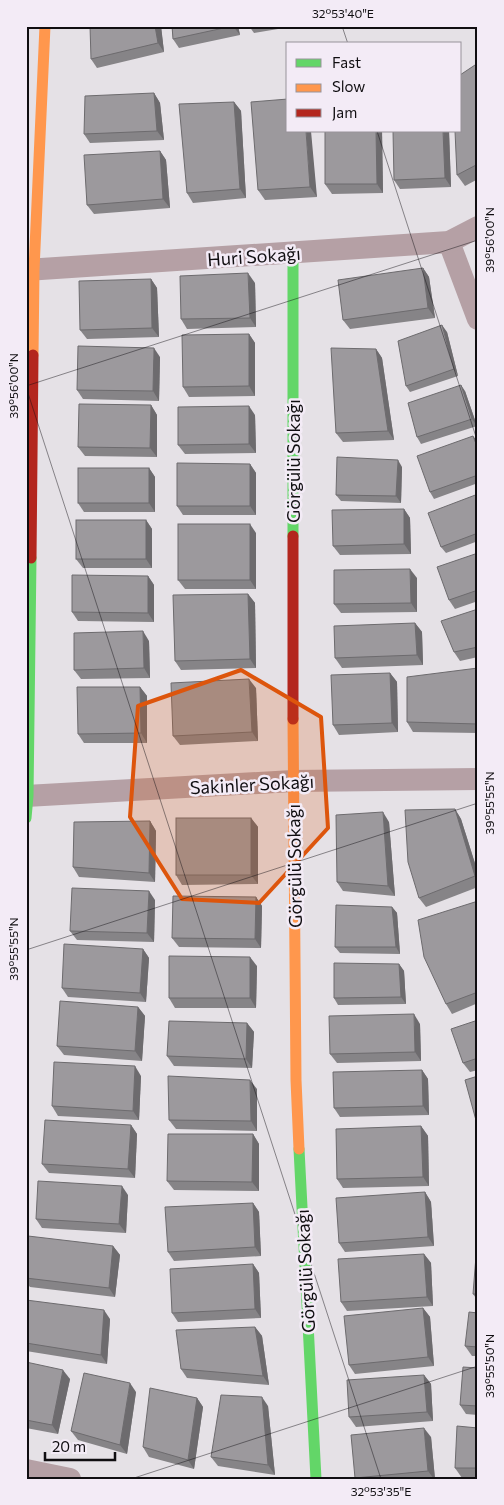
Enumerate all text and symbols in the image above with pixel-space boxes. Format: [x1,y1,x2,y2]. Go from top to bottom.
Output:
text: 32°53'40"E [312,6,374,20]
legend [286,42,462,132]
text: Fast [332,53,361,71]
text: Slow [332,77,365,95]
text: Jam [332,103,357,121]
text: 39°56'00"N [482,207,496,273]
street label: Huri Sokağı [207,242,301,270]
text: 39°56'00"N [6,353,20,419]
street label: Görgülü Sokağı [282,399,304,523]
street label: Sakinler Sokağı [189,770,315,798]
text: 39°55'55"N [482,771,496,835]
street label: Görgülü Sokağı [282,804,306,928]
text: 39°55'55"N [6,917,20,981]
street label: Görgülü Sokağı [291,1209,319,1333]
text: 39°55'50"N [482,1334,496,1398]
scale bar [45,1430,115,1462]
text: 20 m [52,1437,86,1455]
text: 32°53'35"E [351,1484,411,1498]

